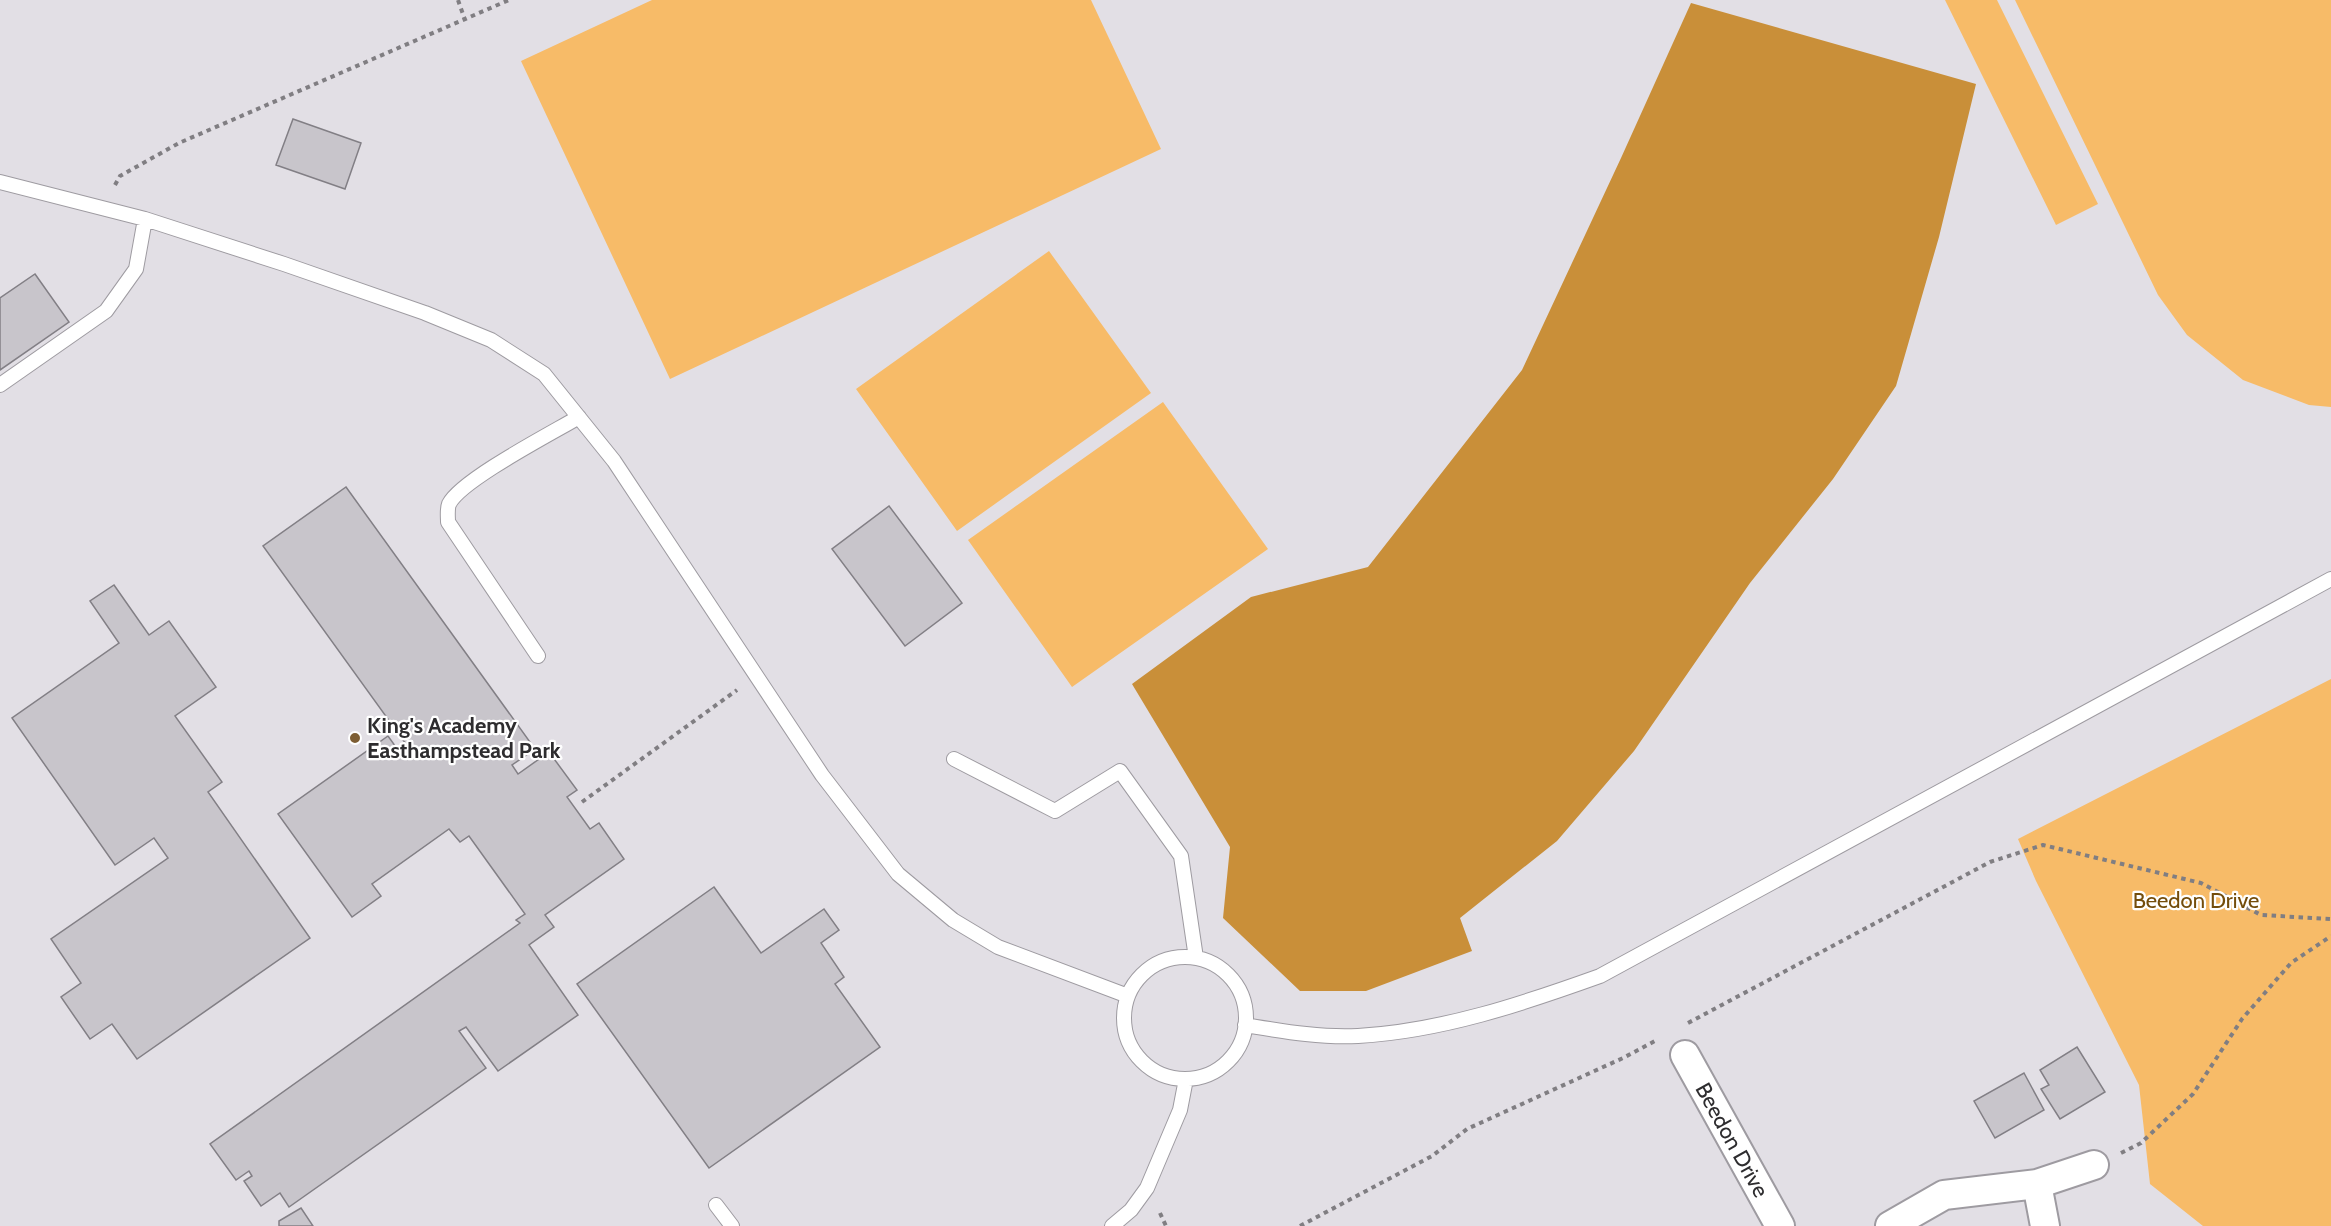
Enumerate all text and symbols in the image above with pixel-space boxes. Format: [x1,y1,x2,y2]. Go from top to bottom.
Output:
place label: King's Academy Easthampstead Park [367,712,561,764]
marker: King's Academy Easthampstead Park [348,731,362,745]
park label: Beedon Drive [2133,887,2259,914]
street label: Beedon Drive [1690,1078,1774,1202]

